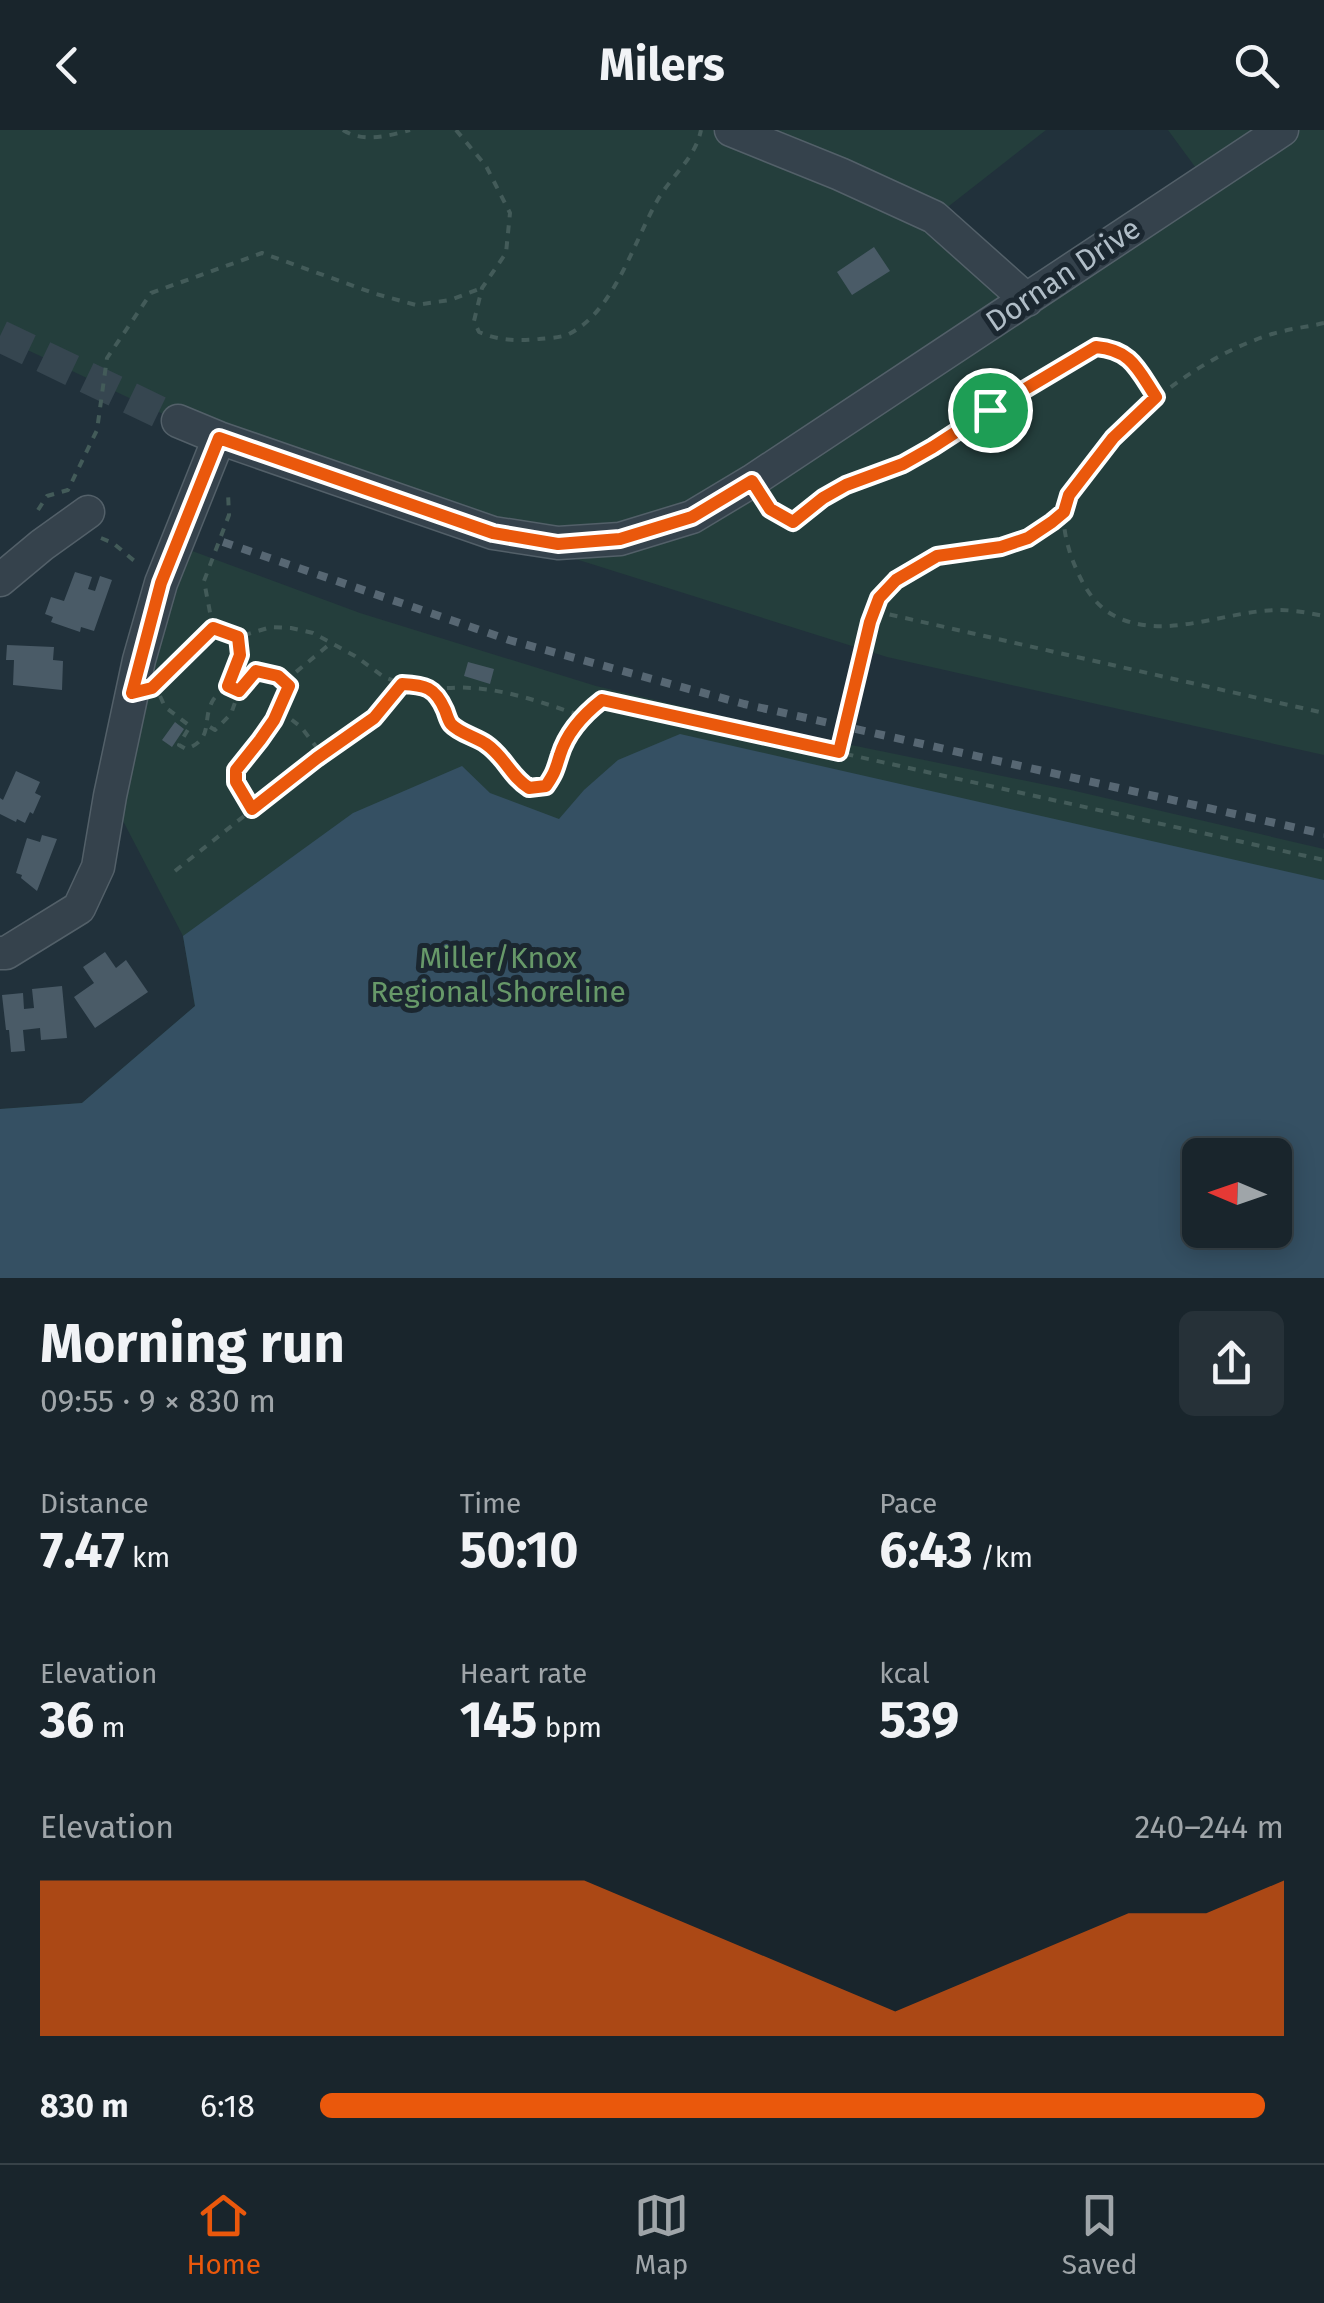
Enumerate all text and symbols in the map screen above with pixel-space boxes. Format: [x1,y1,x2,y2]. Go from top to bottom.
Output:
icon: back [40,38,95,93]
text: Milers [599,38,725,92]
icon: search [1229,38,1284,93]
street label: Dornan Drive [979,210,1147,340]
pin [948,368,1033,453]
icon: arrive [963,383,1018,438]
park label: Miller/Knox Regional Shoreline [370,940,626,1010]
north arrow [1182,1138,1292,1248]
map controls [1182,1138,1292,1248]
text: Morning run [40,1311,345,1377]
button: share [1179,1311,1284,1416]
text: 09:55 · 9 × 830 m [40,1382,276,1420]
text: Distance [40,1487,149,1520]
text: Time [460,1487,521,1520]
text: Pace [879,1487,937,1520]
text: 7.47 [40,1520,125,1580]
text: 50:10 [460,1520,578,1580]
text: 6:43 [879,1520,973,1580]
text: km [125,1541,170,1574]
text: /km [973,1541,1033,1574]
text: Elevation [40,1657,157,1690]
text: Heart rate [460,1657,587,1690]
text: kcal [879,1657,930,1690]
text: 36 [40,1690,94,1750]
text: 145 [460,1690,537,1750]
text: 539 [879,1690,959,1750]
text: m [94,1711,126,1744]
text: bpm [537,1711,602,1744]
text: Elevation [40,1808,174,1846]
text: 240–244 m [1135,1808,1284,1846]
text: 830 m [40,2087,129,2125]
text: 6:18 [200,2087,255,2125]
tab: Home [186,2188,261,2281]
tab: Map [634,2188,689,2281]
tab: Saved [1062,2188,1138,2281]

